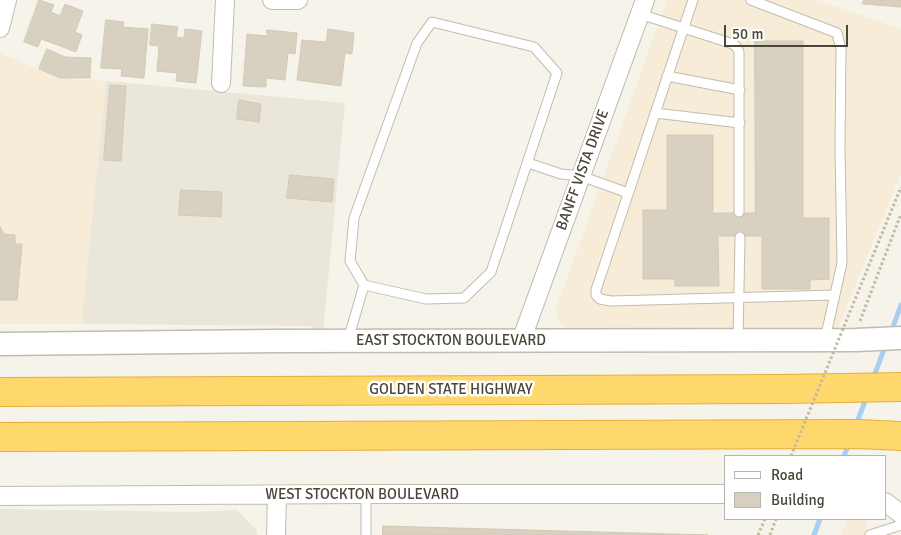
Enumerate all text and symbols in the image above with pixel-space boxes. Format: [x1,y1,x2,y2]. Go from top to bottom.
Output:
scale bar [726,15,850,47]
text: 50 m [732,25,763,43]
street label: BANFF VISTA DRIVE [553,107,613,233]
street label: EAST STOCKTON BOULEVARD [356,332,546,350]
street label: GOLDEN STATE HIGHWAY [369,381,533,399]
legend [724,455,886,520]
text: Road [771,466,803,484]
street label: WEST STOCKTON BOULEVARD [265,486,459,504]
text: Building [771,491,825,509]

